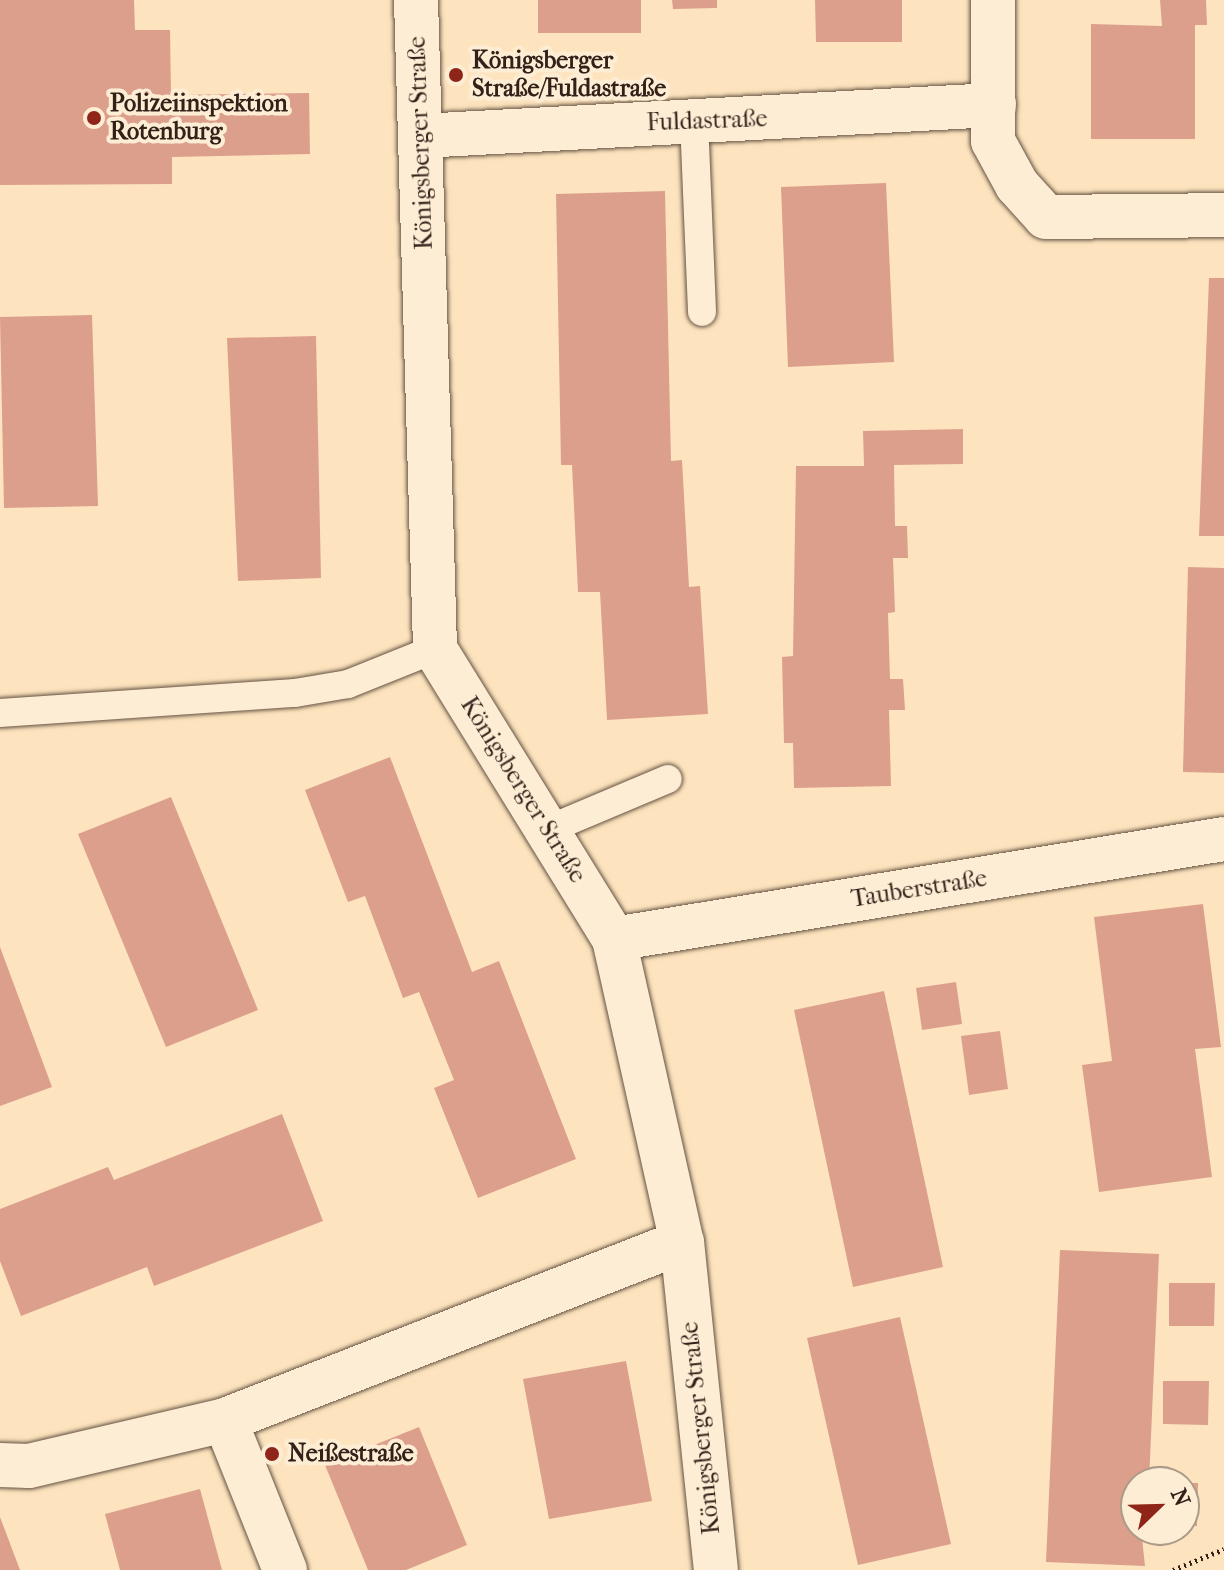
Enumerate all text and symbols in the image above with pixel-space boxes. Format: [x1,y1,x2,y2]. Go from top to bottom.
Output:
street label: Königsberger Straße [403,36,439,250]
place label: Königsberger Straße/Fuldastraße [472,47,666,103]
marker: Königsberger Straße/Fuldastraße [447,66,465,84]
place label: Polizeiinspektion Rotenburg [110,90,288,146]
street label: Fuldastraße [646,104,768,138]
marker: Polizeiinspektion Rotenburg [85,109,103,127]
street label: Königsberger Straße [454,692,592,888]
street label: Tauberstraße [849,864,989,914]
street label: Königsberger Straße [676,1320,726,1536]
place label: Neißestraße [288,1440,414,1468]
marker: Neißestraße [263,1445,281,1463]
north arrow [1120,1466,1200,1546]
text: N [1165,1485,1195,1510]

